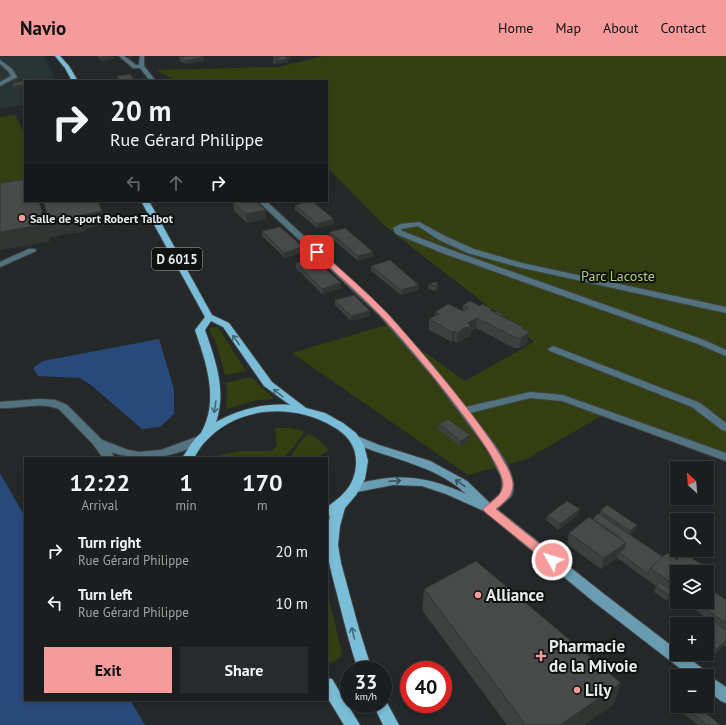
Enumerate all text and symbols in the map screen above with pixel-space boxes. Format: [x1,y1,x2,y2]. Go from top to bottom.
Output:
text: Navio [20,16,66,40]
text: Home [498,19,533,37]
text: Map [555,19,581,37]
text: About [603,19,639,37]
text: Contact [661,19,706,37]
text: 20 m [110,92,171,129]
icon: right [44,96,96,148]
text: Rue Gérard Philippe [110,128,263,151]
icon: left [123,172,145,194]
icon: ahead [165,172,187,194]
icon: right [207,172,229,194]
place label: Salle de sport Robert Talbot [30,211,174,226]
marker: Salle de sport Robert Talbot [17,213,27,223]
pin [300,235,334,269]
icon: arrive [306,241,328,263]
road number: D 6015 [152,248,202,270]
park label: Parc Lacoste [581,267,655,285]
one-way arrow [232,335,240,346]
one-way arrow [273,388,284,397]
one-way arrow [211,400,219,413]
north arrow [670,461,714,505]
map controls [670,461,714,713]
text: 12:22 [69,467,130,498]
text: 1 [179,467,193,498]
text: 170 [242,467,283,498]
one-way arrow [388,477,401,484]
one-way arrow [455,479,466,487]
text: Arrival [82,497,118,514]
text: min [175,497,197,514]
text: m [257,497,268,514]
button: search [670,513,714,557]
text: Turn right [78,533,141,552]
position arrow [531,539,573,581]
icon: right [44,540,66,562]
text: 20 m [275,542,308,561]
text: Rue Gérard Philippe [78,552,189,569]
button: layers [670,565,714,609]
place label: Alliance [486,584,545,606]
text: Turn left [78,585,132,604]
marker: Alliance [473,590,483,600]
icon: left [44,592,66,614]
text: 10 m [275,594,308,613]
text: Rue Gérard Philippe [78,604,189,621]
button: + [670,617,714,661]
one-way arrow [349,627,356,640]
place label: Pharmacie de la Mivoie [549,635,638,677]
button: Exit [44,647,172,693]
button: Share [180,647,308,693]
marker: Pharmacie de la Mivoie [536,651,546,661]
speed limit sign: 40 [400,661,452,713]
text: 33 [355,669,377,695]
button: − [670,669,714,713]
place label: Lily [585,679,612,701]
marker: Lily [572,685,582,695]
text: km/h [355,690,377,703]

